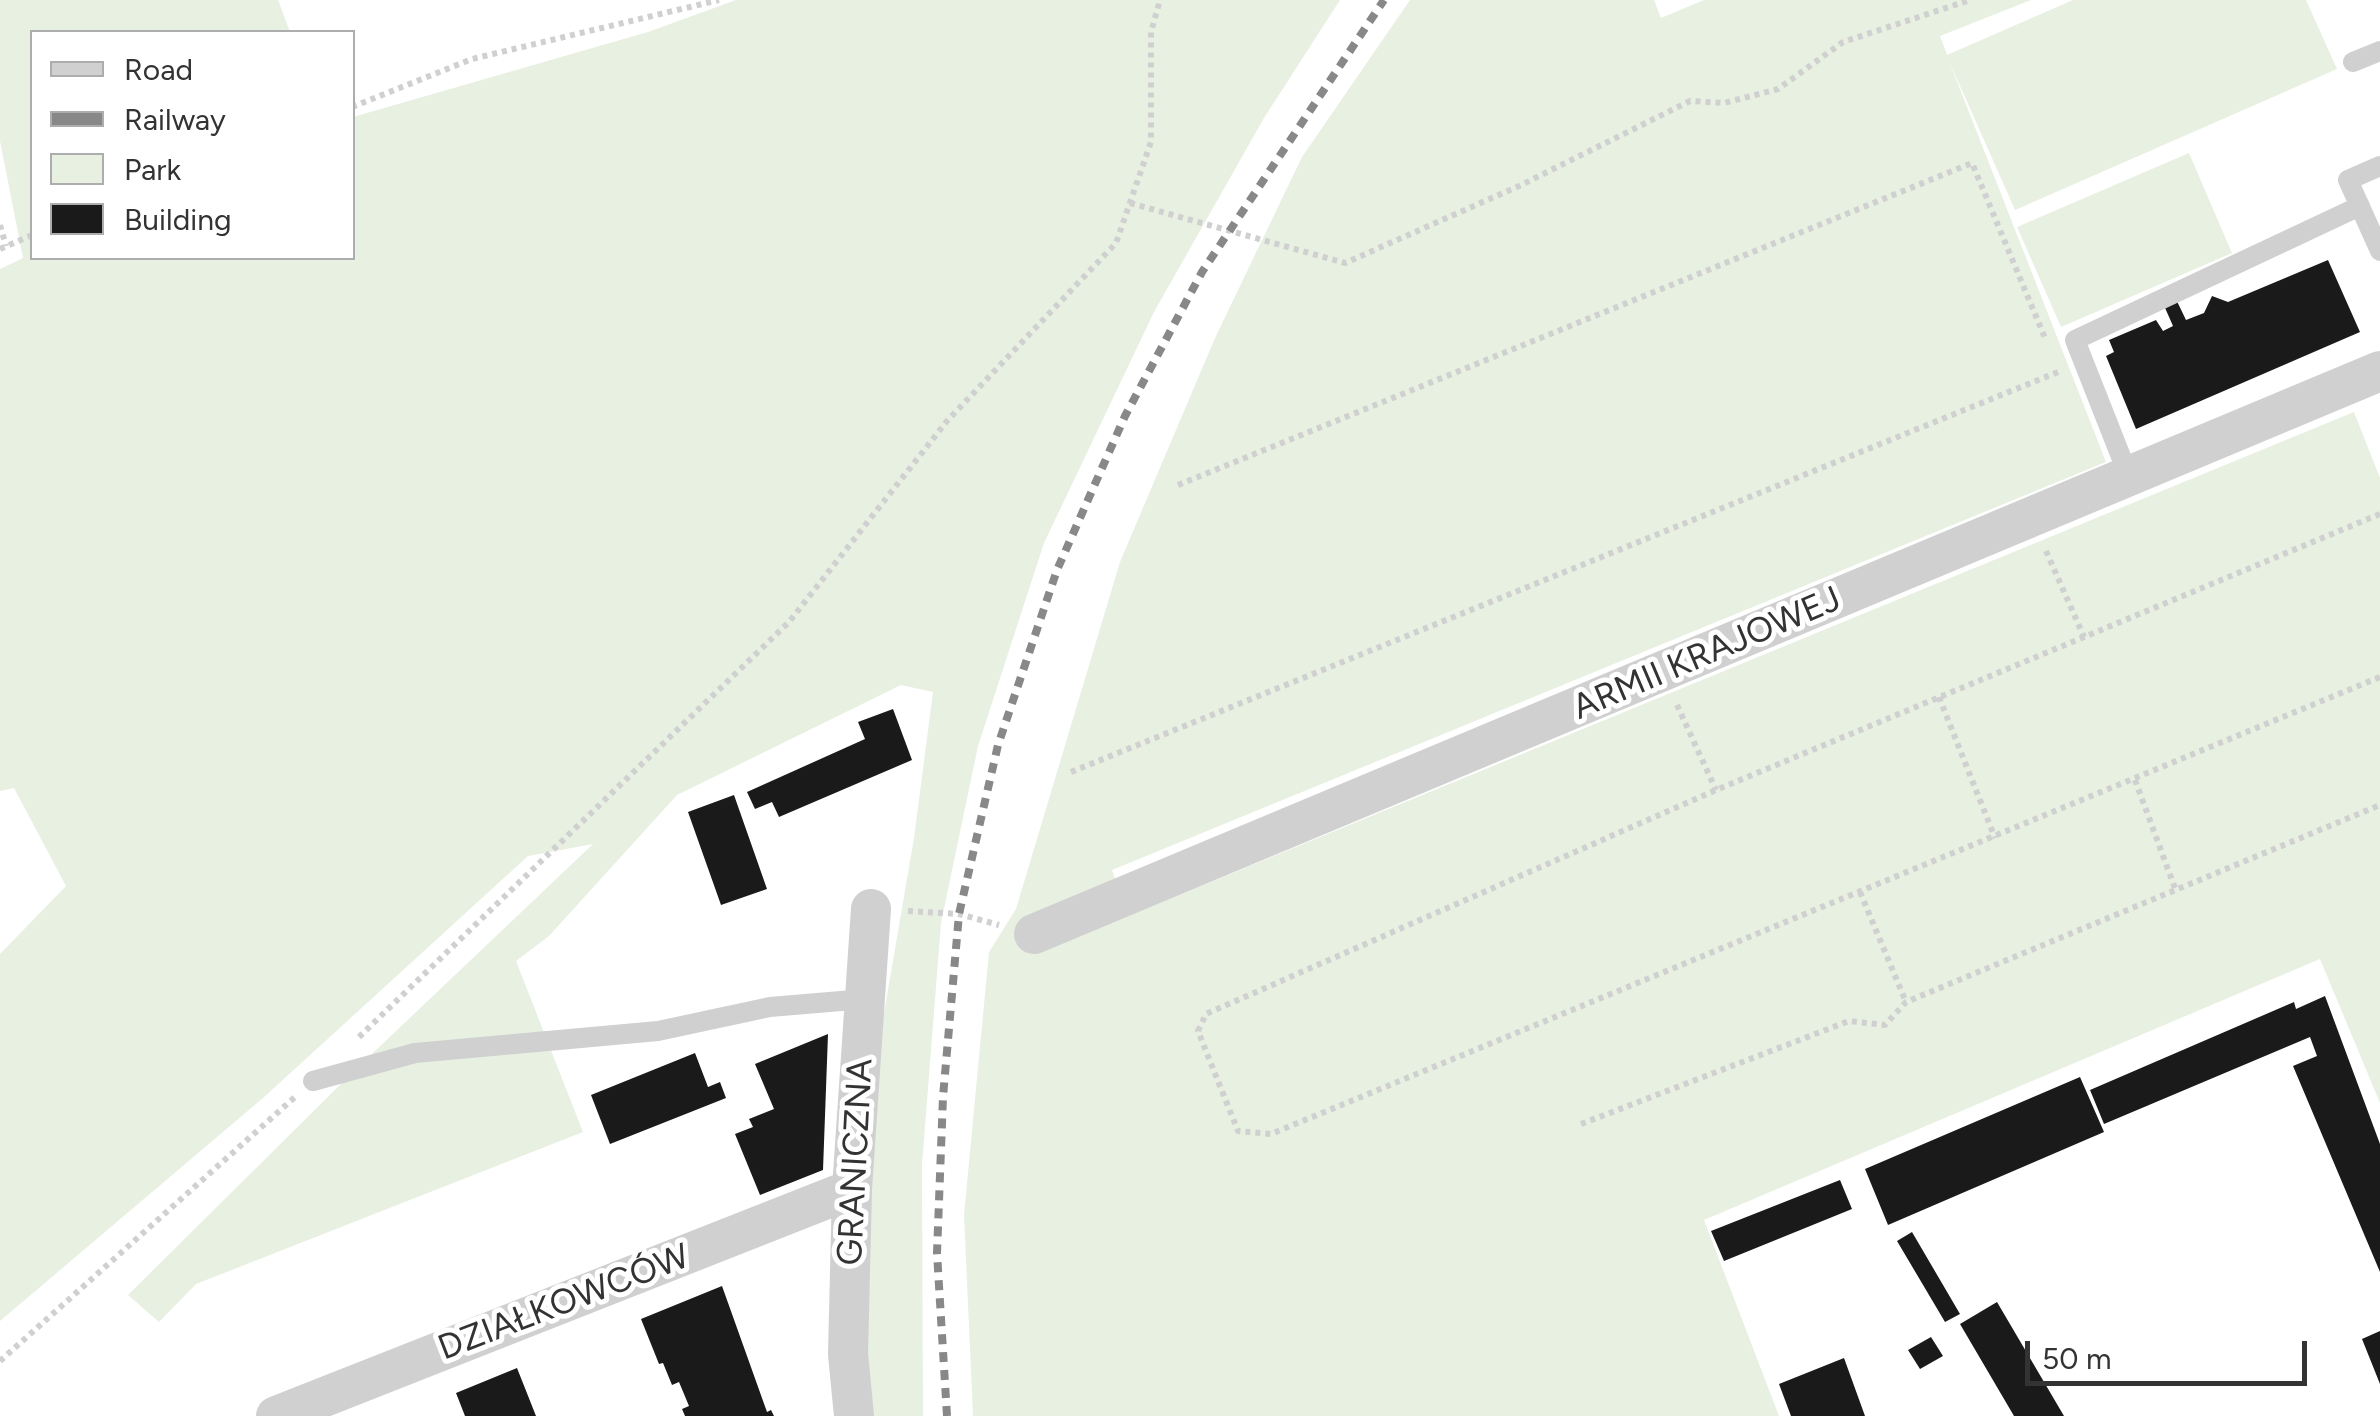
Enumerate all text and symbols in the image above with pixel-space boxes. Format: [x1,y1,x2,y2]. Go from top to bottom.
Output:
legend [30,30,355,260]
text: Road [124,51,193,88]
text: Railway [124,101,226,138]
text: Park [124,151,181,188]
text: Building [124,201,232,238]
street label: ARMII KRAJOWEJ [1567,579,1847,729]
street label: GRANICZNA [830,1057,882,1267]
street label: DZIAŁKOWCÓW [433,1236,695,1370]
scale bar [2030,1321,2312,1383]
text: 50 m [2042,1340,2111,1377]

